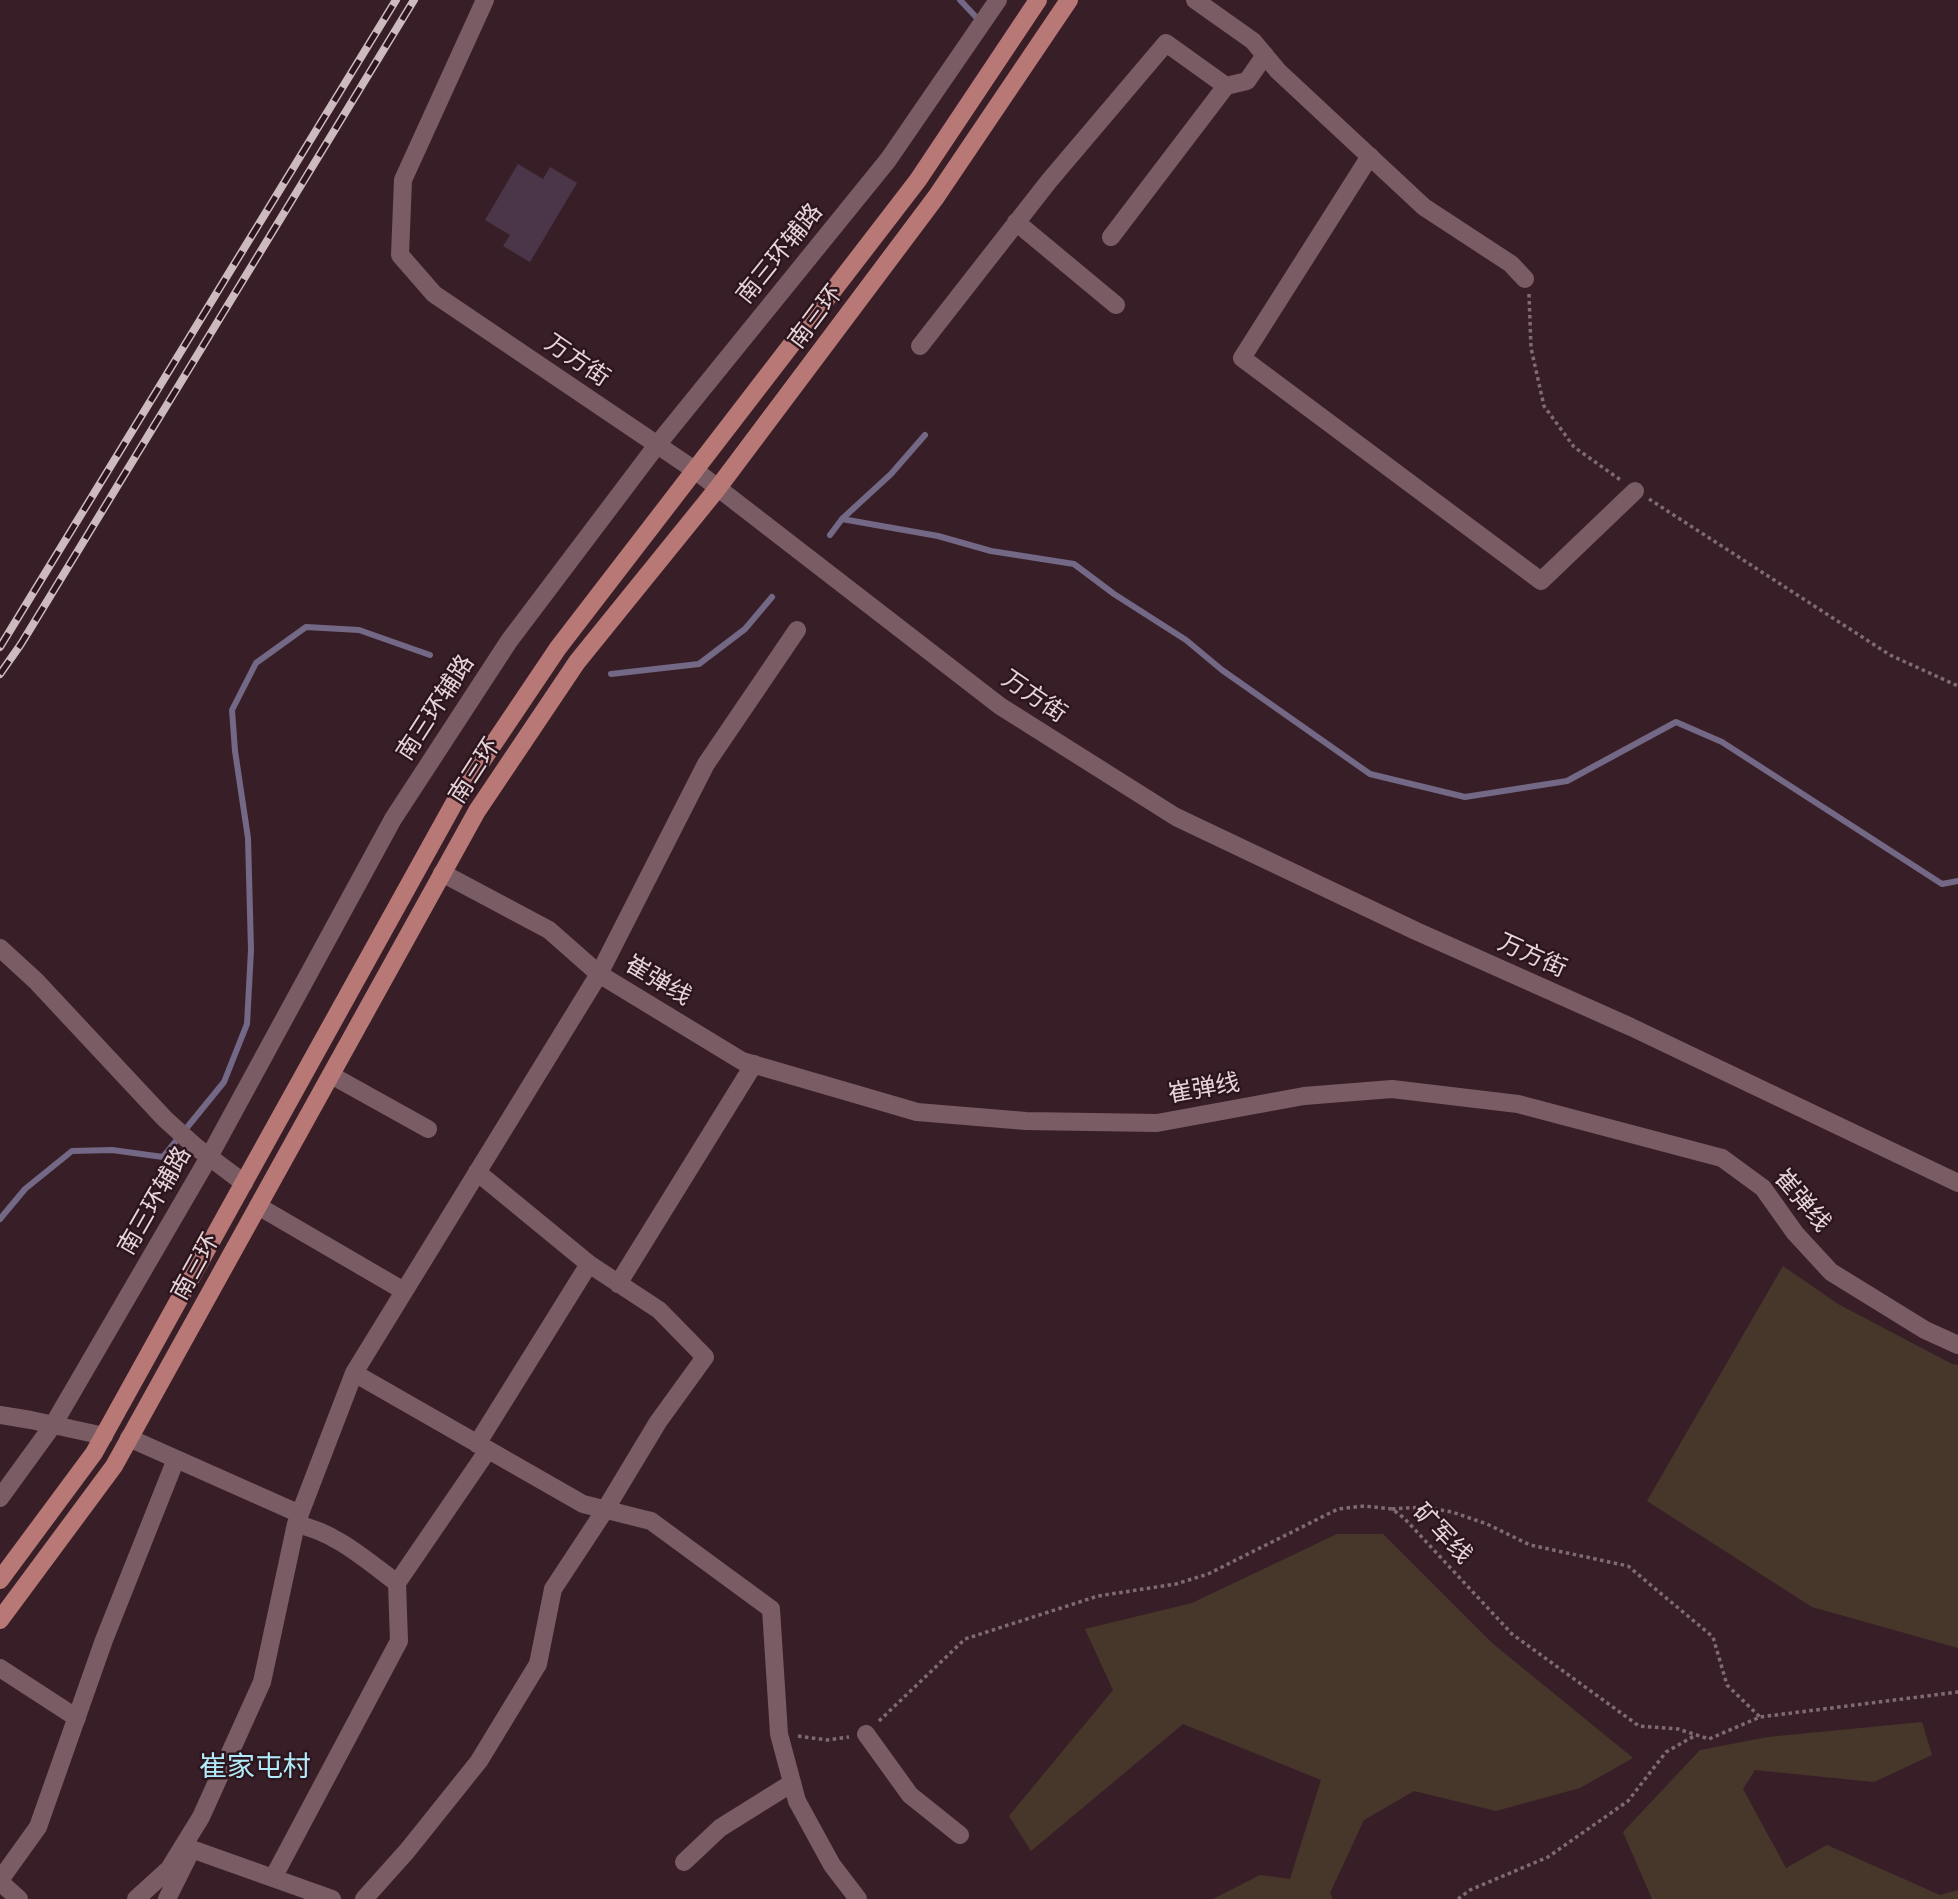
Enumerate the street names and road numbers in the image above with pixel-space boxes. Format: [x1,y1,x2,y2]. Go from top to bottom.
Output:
street label: 南三环辅路 [731,198,829,310]
street label: 南三环 [783,280,849,354]
street label: 万方街 [539,329,615,393]
street label: 南三环辅路 [391,650,481,766]
street label: 万方街 [996,665,1072,729]
street label: 南三环 [443,733,507,809]
street label: 万方街 [1493,928,1571,984]
street label: 崔弹线 [620,950,696,1012]
street label: 崔弹线 [1166,1069,1242,1109]
street label: 南三环辅路 [113,1142,197,1260]
street label: 崔弹线 [1768,1164,1836,1238]
street label: 南三环 [166,1229,226,1305]
street label: 矿军线 [1407,1498,1477,1570]

